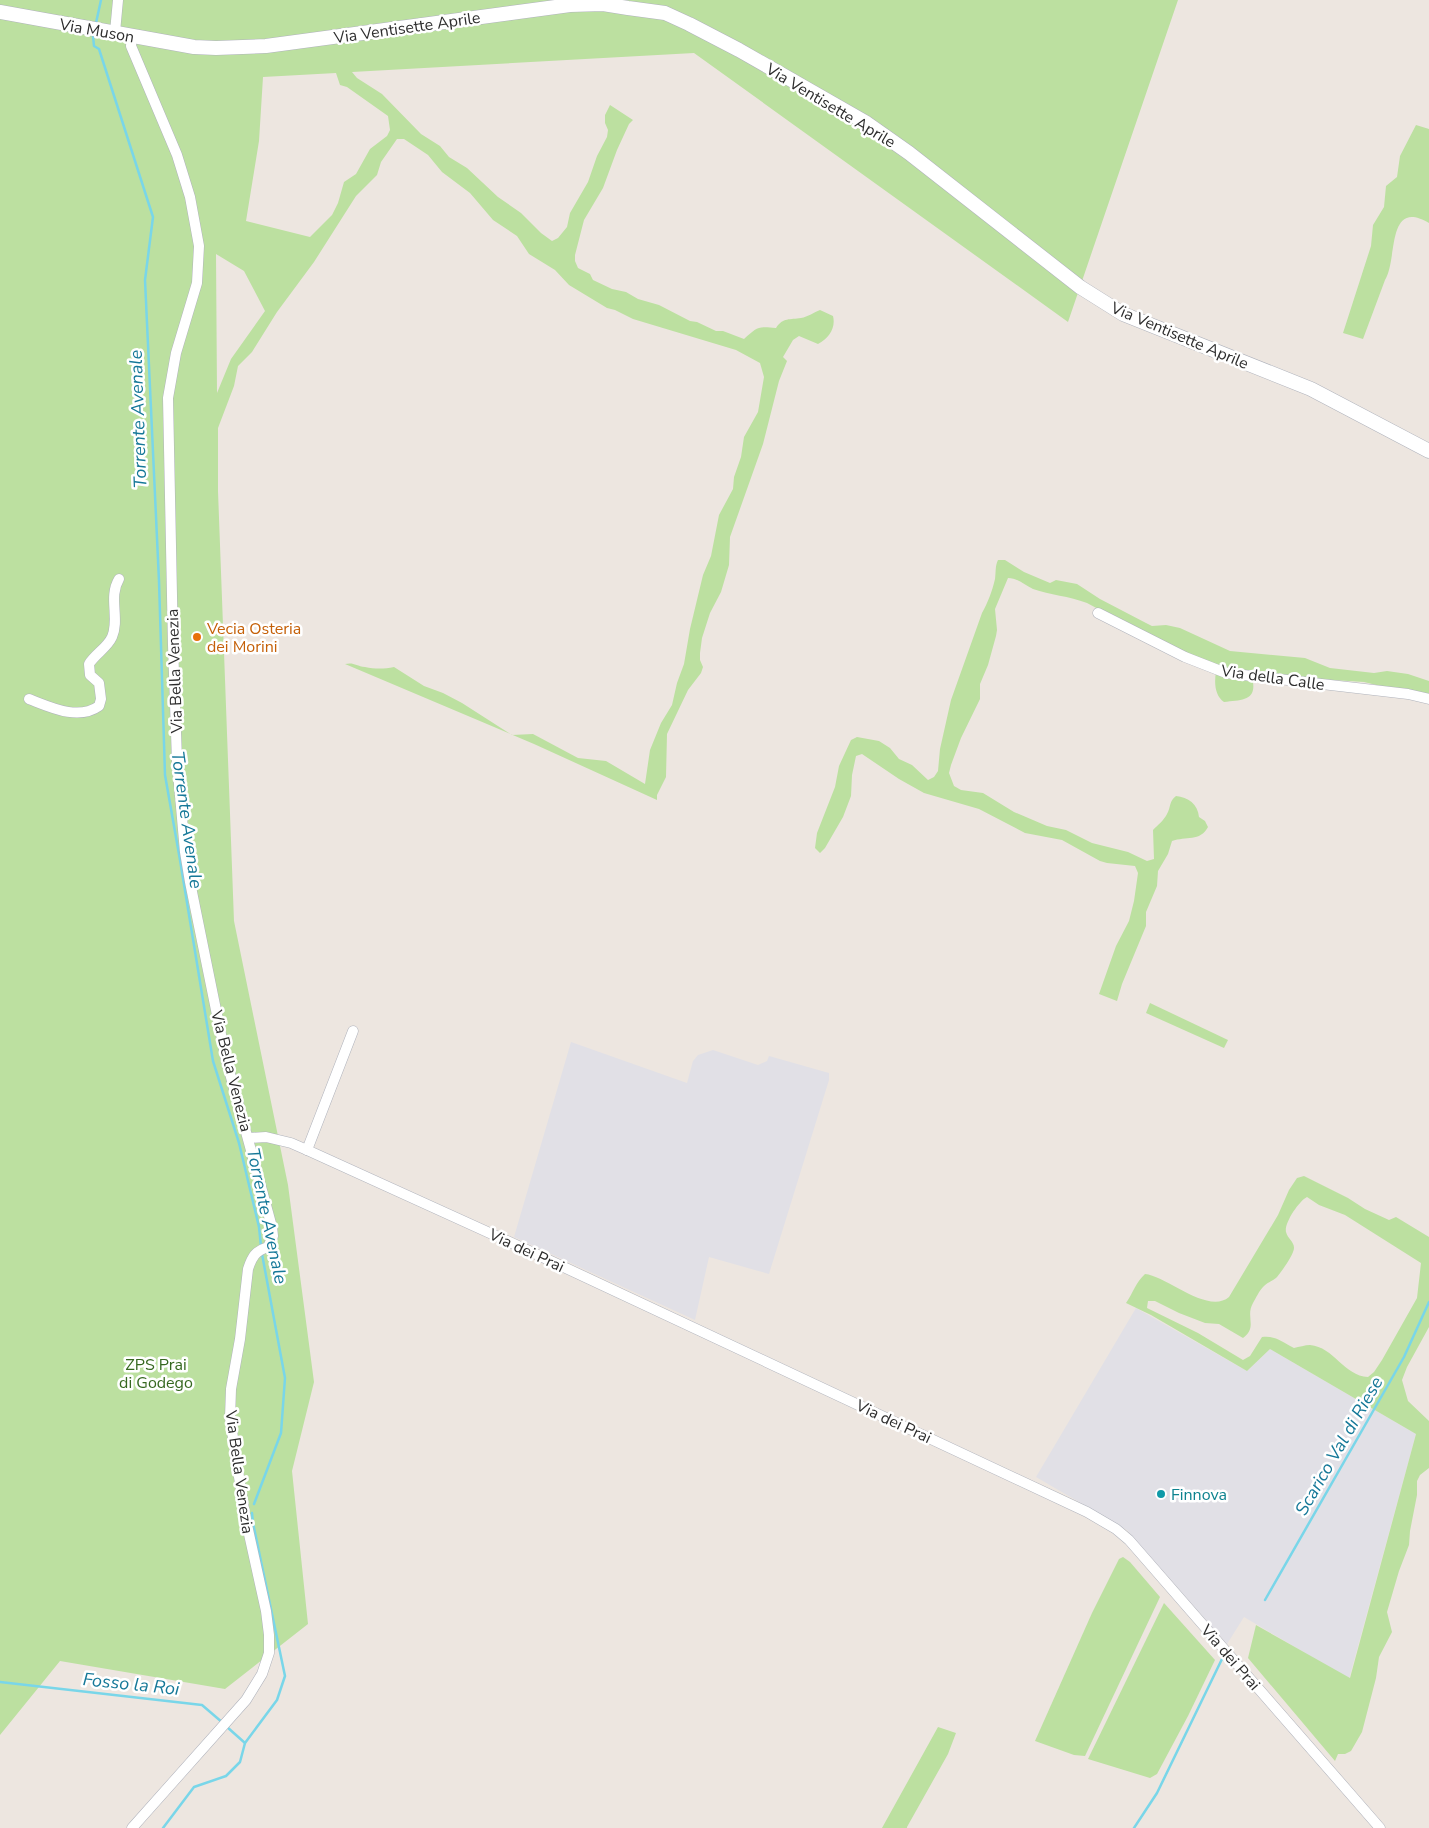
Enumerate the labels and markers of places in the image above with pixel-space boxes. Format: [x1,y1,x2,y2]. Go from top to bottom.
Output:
place label: Vecia Osteria dei Morini [206,618,301,658]
marker: Vecia Osteria dei Morini [191,631,203,643]
place label: Finnova [1171,1484,1227,1506]
marker: Finnova [1155,1488,1167,1500]

